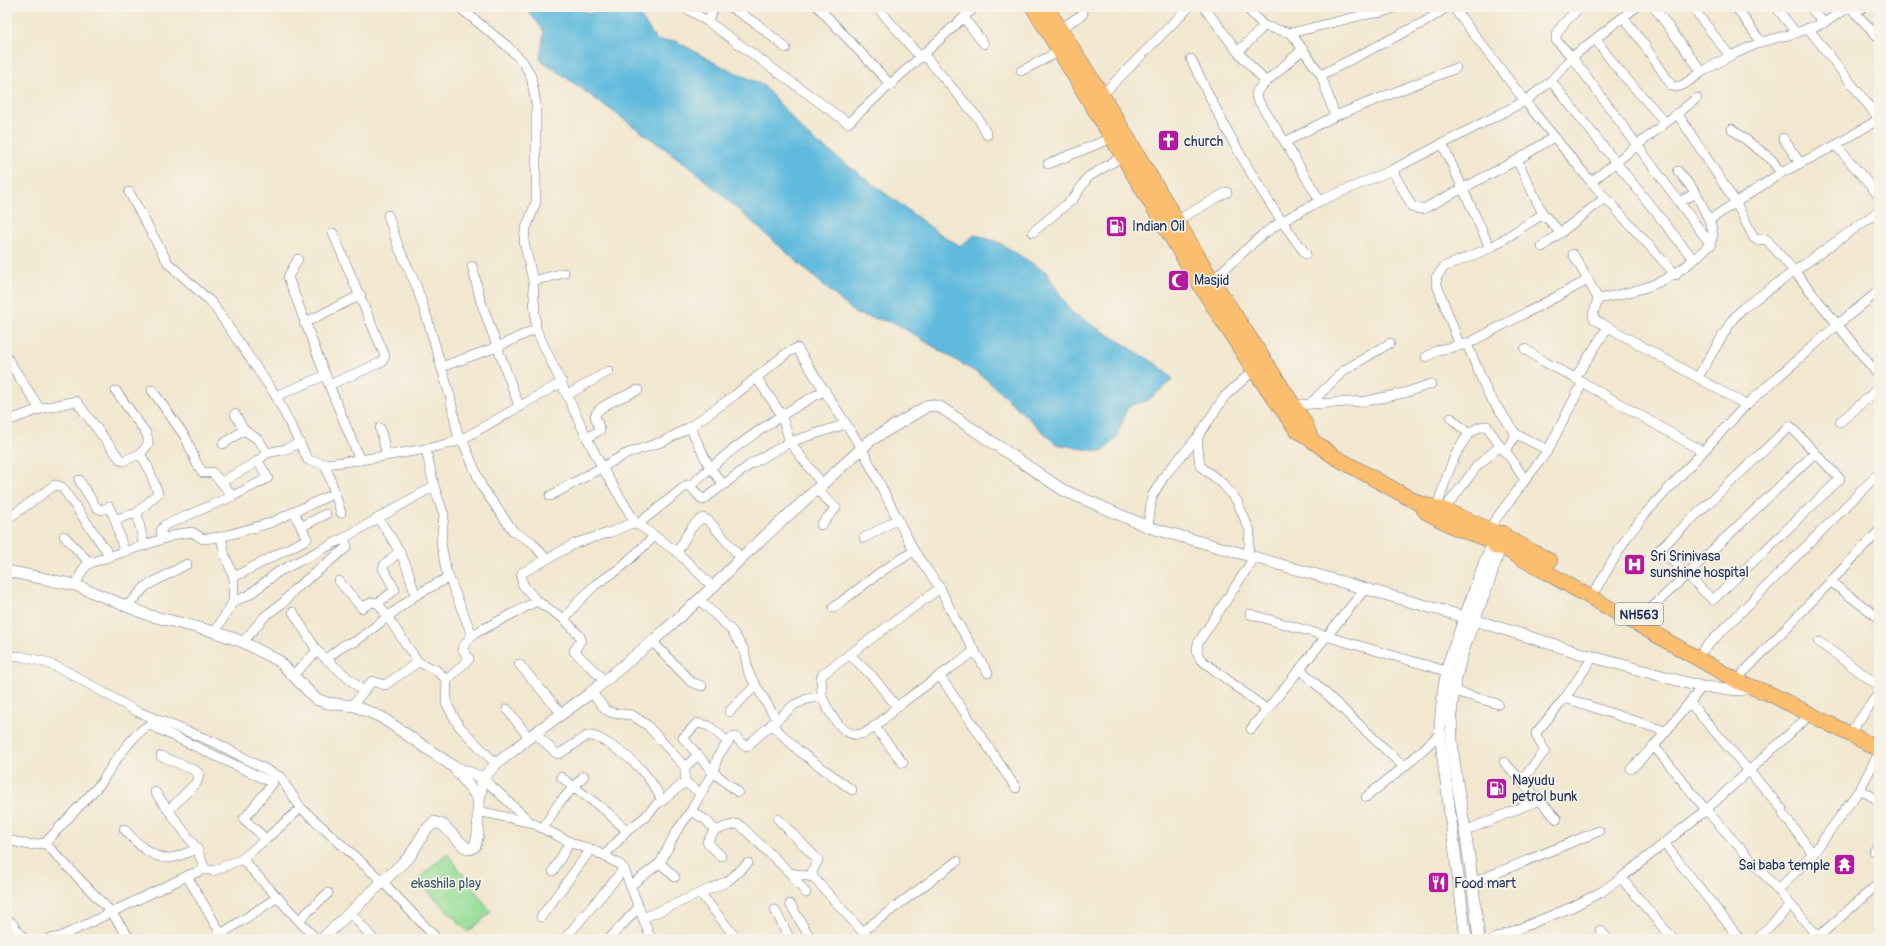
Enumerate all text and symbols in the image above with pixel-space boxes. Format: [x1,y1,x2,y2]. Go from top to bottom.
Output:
church icon: church [1156,128,1182,154]
place label: church [1184,133,1223,150]
fuel station icon: Indian Oil [1103,213,1129,239]
place label: Indian Oil [1132,218,1185,235]
mosque icon: Masjid [1166,267,1192,293]
place label: Masjid [1194,272,1230,289]
place label: Sri Srinivasa sunshine hospital [1650,548,1749,581]
hospital icon: Sri Srinivasa sunshine hospital [1622,551,1648,577]
road number: NH563 [1615,603,1663,625]
place label: Nayudu petrol bunk [1512,772,1578,805]
fuel station icon: Nayudu petrol bunk [1484,775,1510,801]
temple icon: Sai baba temple [1832,852,1858,878]
place label: Sai baba temple [1738,857,1830,874]
restaurant icon: Food mart [1426,870,1452,896]
park label: ekashila play [411,875,481,892]
place label: Food mart [1454,875,1517,892]

